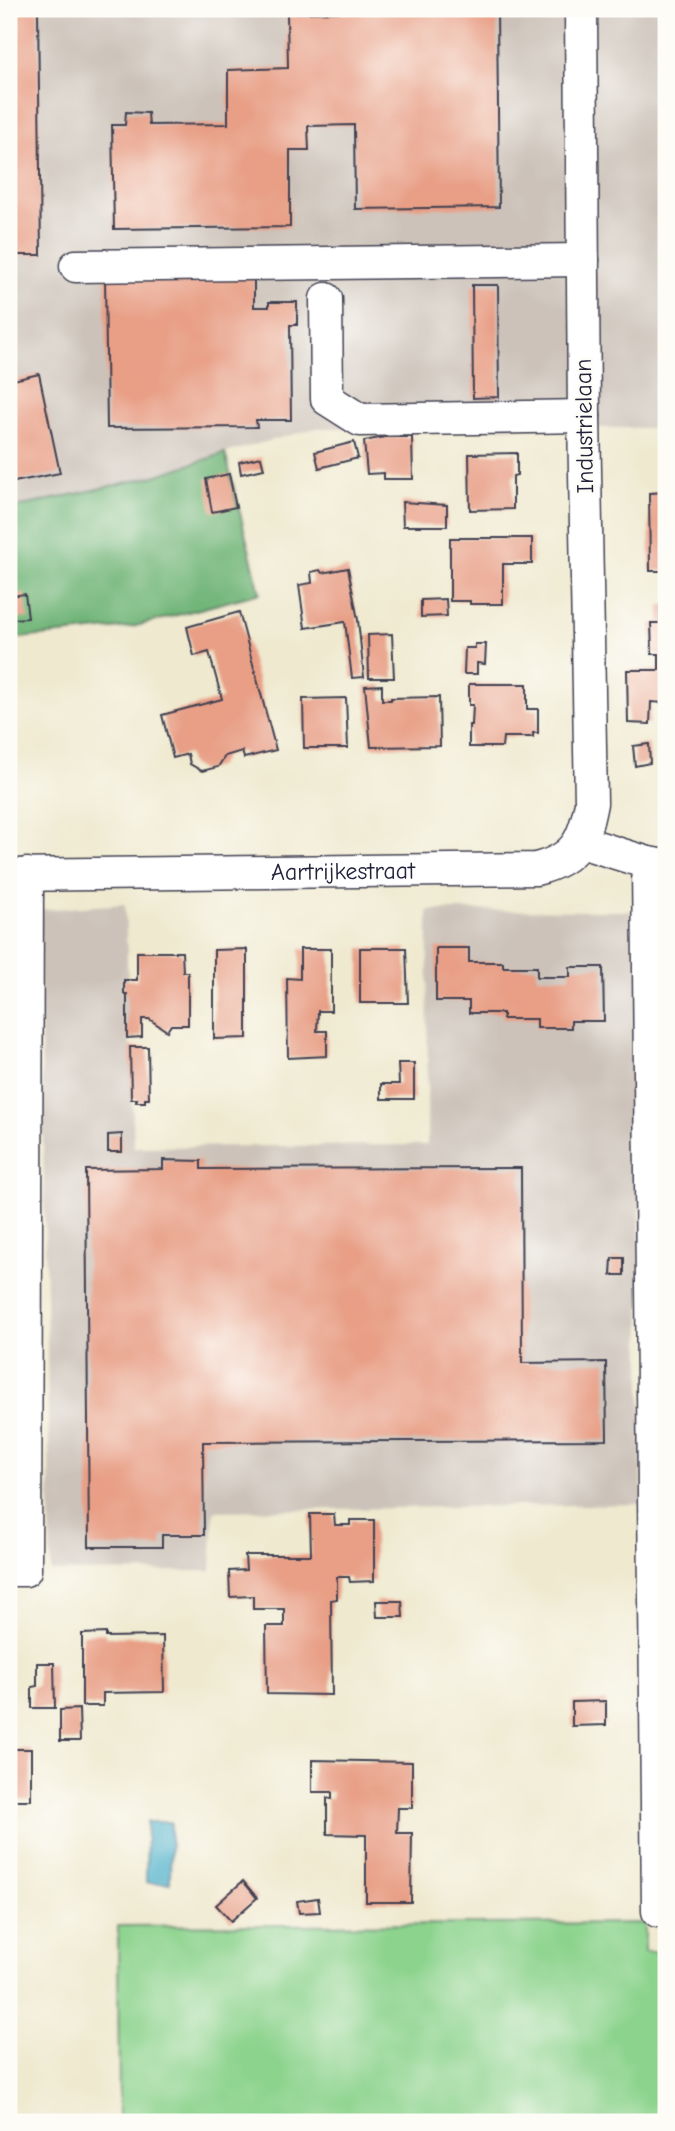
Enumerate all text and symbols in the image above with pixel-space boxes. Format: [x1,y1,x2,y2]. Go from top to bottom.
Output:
street label: Industrielaan [569,358,599,494]
street label: Aartrijkestraat [271,856,416,886]

